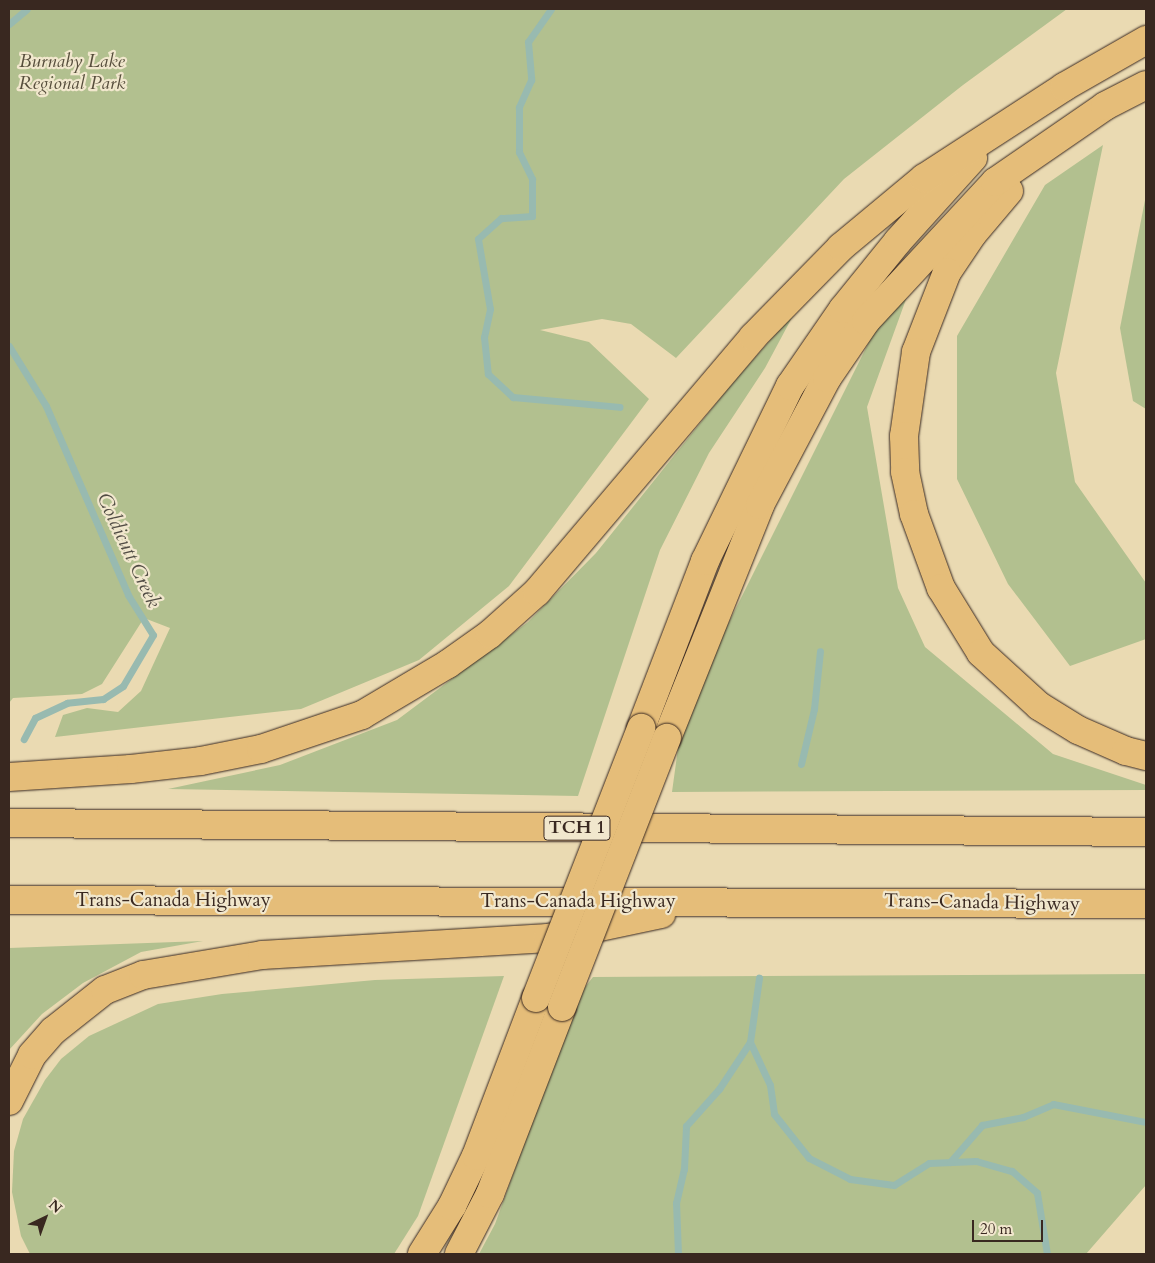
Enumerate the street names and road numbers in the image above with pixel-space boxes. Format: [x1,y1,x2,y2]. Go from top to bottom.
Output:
road number: TCH 1 [543,812,611,844]
street label: Trans-Canada Highway [75,890,271,912]
street label: Trans-Canada Highway [884,890,1080,916]
street label: Trans-Canada Highway [480,891,676,913]

